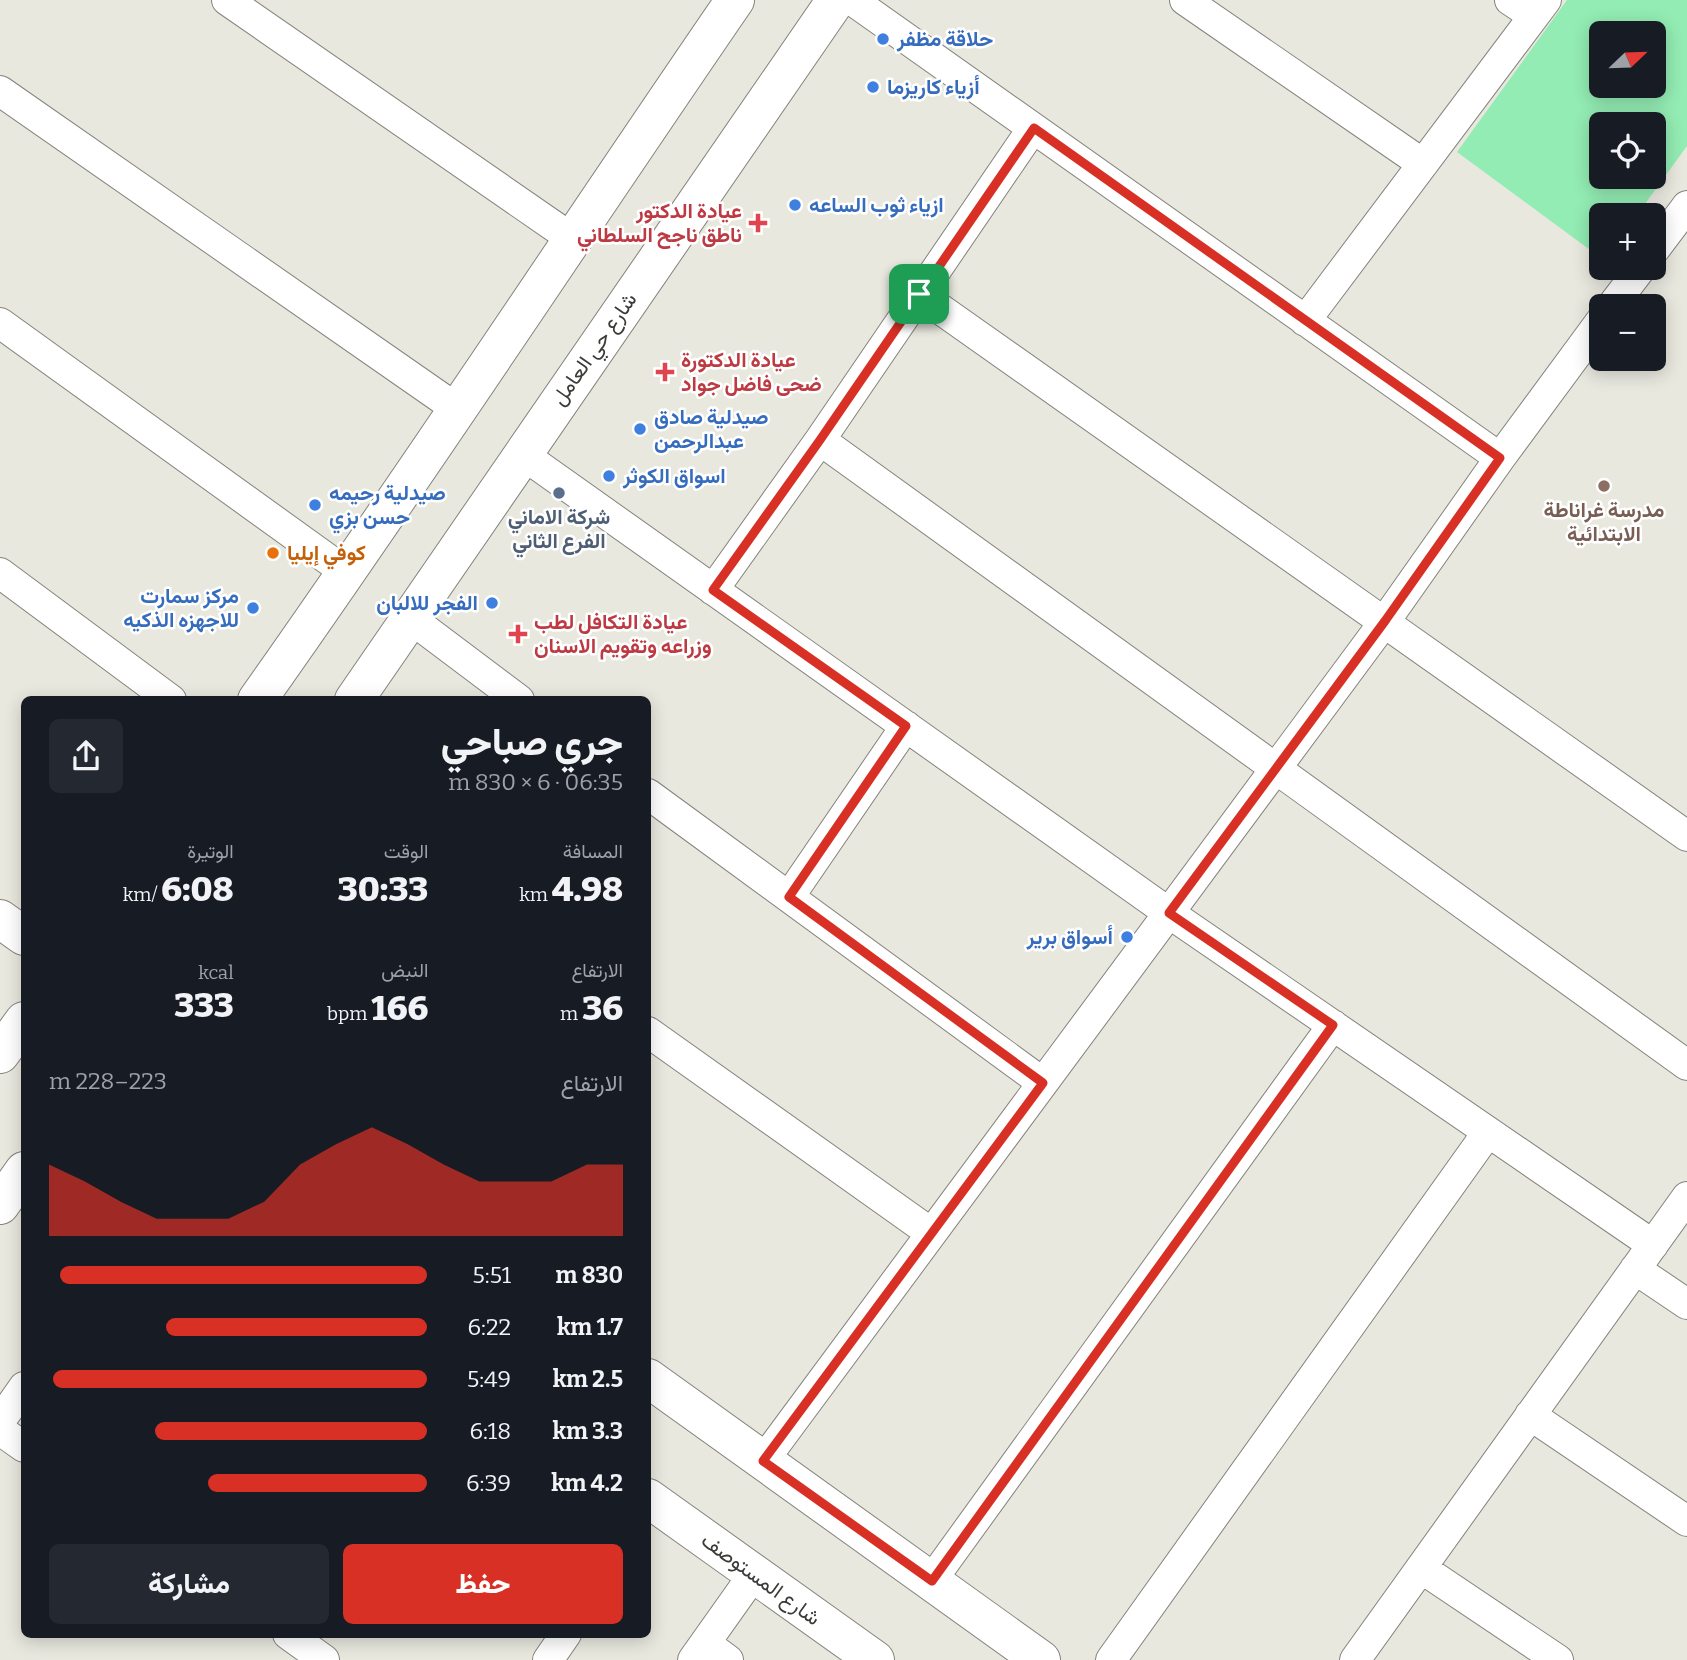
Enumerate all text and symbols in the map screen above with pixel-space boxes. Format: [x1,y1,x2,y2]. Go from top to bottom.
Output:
north arrow [1589,21,1666,98]
map controls [1589,21,1666,371]
place label: حلاقة مظفر [896,26,993,52]
marker: حلاقة مظفر [875,31,891,47]
place label: أزياء كاريزما [887,74,980,100]
marker: أزياء كاريزما [865,79,881,95]
button: locate [1589,112,1666,189]
place label: ازياء ثوب الساعه [809,192,944,218]
marker: ازياء ثوب الساعه [787,197,803,213]
place label: عيادة الدكتور ناطق ناجح السلطاني [577,198,742,252]
button: + [1589,203,1666,280]
marker: عيادة الدكتور ناطق ناجح السلطاني [748,213,768,233]
pin [889,264,949,324]
icon: arrive [900,275,938,313]
street label: شارع حي العامل [545,287,646,413]
button: − [1589,294,1666,371]
place label: عيادة الدكتورة ضحى فاضل جواد [681,347,822,397]
marker: عيادة الدكتورة ضحى فاضل جواد [655,362,675,382]
place label: صيدلية صادق عبدالرحمن [654,404,769,454]
marker: صيدلية صادق عبدالرحمن [632,421,648,437]
place label: اسواق الكوثر [622,463,726,489]
marker: اسواق الكوثر [601,468,617,484]
marker: مدرسة غراناطة الابتدائية [1596,478,1612,494]
place label: صيدلية رحيمه حسن بزي [329,480,446,534]
marker: شركة الاماني الفرع الثاني [551,485,567,501]
marker: صيدلية رحيمه حسن بزي [307,497,323,513]
place label: مدرسة غراناطة الابتدائية [1544,497,1664,547]
place label: شركة الاماني الفرع الثاني [508,504,610,558]
place label: كوفي إيليا [287,540,366,570]
marker: كوفي إيليا [265,545,281,561]
place label: مركز سمارت للاجهزه الذكيه [123,583,239,633]
place label: الفجر للالبان [376,590,478,616]
marker: الفجر للالبان [484,595,500,611]
marker: مركز سمارت للاجهزه الذكيه [245,600,261,616]
place label: عيادة التكافل لطب وزراعه وتقويم الاسنان [534,609,712,660]
marker: عيادة التكافل لطب وزراعه وتقويم الاسنان [508,624,528,644]
button: share [49,719,123,793]
text: جري صباحي [441,719,623,765]
text: 06:35 · 6 × 830 m [448,768,623,796]
text: الوتيرة [187,840,234,863]
text: الوقت [384,840,428,863]
text: المسافة [563,840,623,863]
text: 6:08 [161,868,234,910]
text: 30:33 [338,868,428,910]
text: 4.98 [552,868,623,910]
text: /km [123,883,161,906]
text: km [519,883,552,906]
place label: أسواق برير [1026,924,1113,950]
marker: أسواق برير [1119,929,1135,945]
text: النبض [381,959,428,982]
text: الارتفاع [571,959,623,982]
text: kcal [198,961,234,984]
text: 333 [174,984,234,1026]
text: 166 [371,987,428,1029]
text: 36 [582,987,623,1029]
text: bpm [327,1002,371,1025]
text: m [560,1002,582,1025]
text: 223–228 m [49,1067,167,1095]
text: الارتفاع [561,1069,623,1097]
text: 5:51 [473,1261,511,1289]
text: 830 m [556,1261,623,1289]
text: 6:22 [468,1313,511,1341]
text: 1.7 km [557,1313,623,1341]
text: 5:49 [467,1365,511,1393]
text: 2.5 km [553,1365,623,1393]
text: 6:18 [469,1417,511,1445]
text: 3.3 km [553,1417,623,1445]
text: 6:39 [466,1469,511,1497]
text: 4.2 km [551,1469,623,1497]
street label: شارع المستوصف [696,1527,826,1632]
button: مشاركة [49,1544,329,1624]
button: حفظ [343,1544,623,1624]

